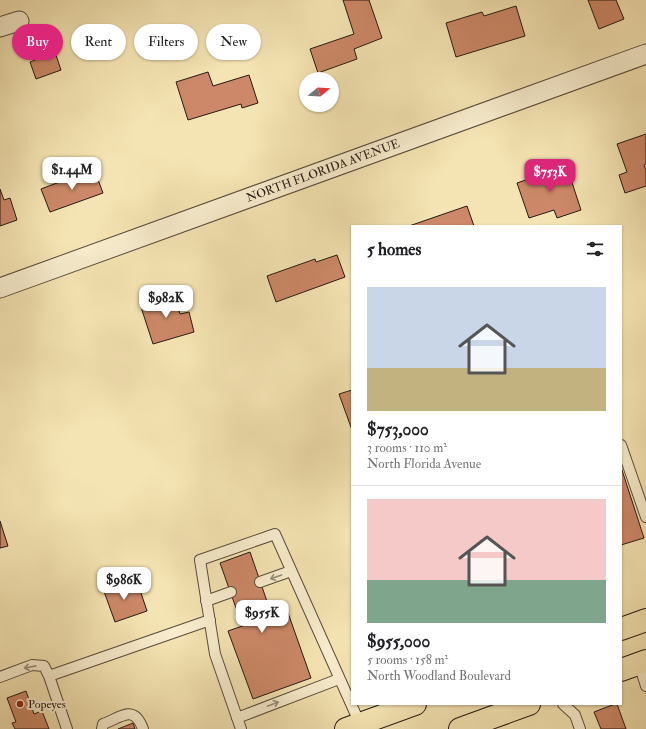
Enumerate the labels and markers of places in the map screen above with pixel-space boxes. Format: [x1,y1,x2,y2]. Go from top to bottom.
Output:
pin: $1.44M [39,157,105,191]
pin: $753K [522,159,578,193]
pin: $982K [138,285,194,319]
pin: $986K [96,567,152,601]
pin: $955K [234,600,290,634]
place label: Popeyes [28,697,66,712]
marker: Popeyes [15,699,25,709]

